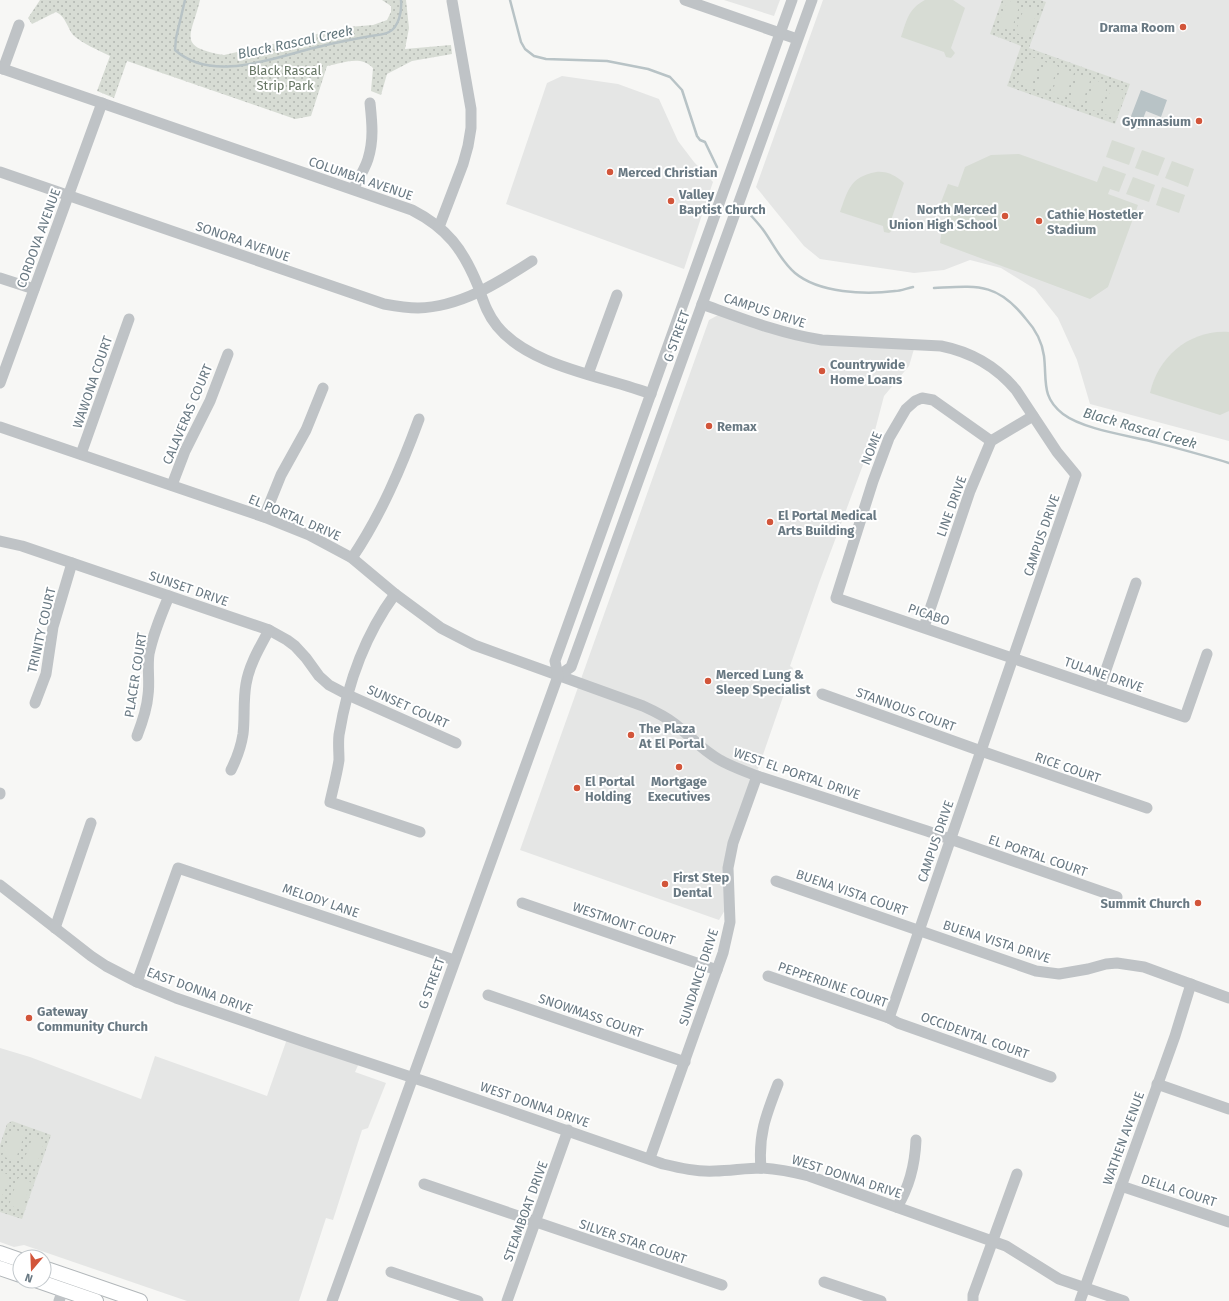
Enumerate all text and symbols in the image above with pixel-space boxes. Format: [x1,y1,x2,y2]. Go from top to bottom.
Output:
place label: Drama Room [1099,20,1175,35]
water label: Black Rascal Creek [236,22,355,63]
marker: Drama Room [1178,22,1188,32]
park label: Black Rascal Strip Park [249,63,321,93]
place label: Gymnasium [1122,114,1191,129]
marker: Gymnasium [1194,116,1204,126]
street label: COLUMBIA AVENUE [307,154,415,203]
place label: Merced Christian [618,165,718,180]
marker: Merced Christian [605,167,615,177]
street label: CORDOVA AVENUE [13,186,63,290]
place label: Valley Baptist Church [678,187,766,217]
marker: Valley Baptist Church [666,196,676,206]
place label: North Merced Union High School [889,202,997,232]
place label: Cathie Hostetler Stadium [1047,207,1144,237]
marker: North Merced Union High School [1000,211,1010,221]
marker: Cathie Hostetler Stadium [1034,216,1044,226]
street label: SONORA AVENUE [194,218,292,265]
street label: CAMPUS DRIVE [722,290,808,331]
street label: G STREET [660,308,693,364]
street label: WAWONA COURT [70,334,115,430]
place label: Countrywide Home Loans [830,357,905,387]
street label: CALAVERAS COURT [160,362,215,467]
marker: Countrywide Home Loans [817,366,827,376]
water label: Black Rascal Creek [1081,404,1199,453]
place label: Remax [717,419,757,434]
marker: Remax [704,421,714,431]
street label: NOME [858,429,885,467]
street label: LINE DRIVE [934,474,969,539]
street label: EL PORTAL DRIVE [246,491,343,544]
street label: CAMPUS DRIVE [1020,492,1063,578]
place label: El Portal Medical Arts Building [777,508,877,538]
marker: El Portal Medical Arts Building [765,517,775,527]
street label: SUNSET DRIVE [147,568,231,609]
street label: TRINITY COURT [24,586,59,674]
street label: PICABO [906,600,952,629]
street label: PLACER COURT [121,631,150,719]
street label: TULANE DRIVE [1062,654,1145,695]
place label: Merced Lung & Sleep Specialist [716,667,811,697]
marker: Merced Lung & Sleep Specialist [703,676,713,686]
street label: SUNSET COURT [365,682,451,731]
street label: STANNOUS COURT [854,684,958,735]
place label: The Plaza At El Portal [638,721,705,751]
marker: The Plaza At El Portal [626,730,636,740]
street label: WEST EL PORTAL DRIVE [731,745,862,802]
street label: RICE COURT [1033,749,1103,786]
marker: Mortgage Executives [674,762,684,772]
place label: El Portal Holding [585,774,635,804]
place label: Mortgage Executives [648,774,711,804]
marker: El Portal Holding [572,783,582,793]
street label: CAMPUS DRIVE [914,798,957,884]
street label: EL PORTAL COURT [987,832,1089,879]
street label: BUENA VISTA COURT [794,866,910,919]
place label: First Step Dental [673,870,729,900]
marker: First Step Dental [660,879,670,889]
street label: MELODY LANE [280,880,361,921]
place label: Summit Church [1101,896,1190,911]
marker: Summit Church [1193,898,1203,908]
street label: WESTMONT COURT [570,899,678,948]
street label: BUENA VISTA DRIVE [941,917,1053,966]
street label: SUNDANCE DRIVE [676,927,721,1028]
street label: G STREET [415,955,448,1011]
street label: PEPPERDINE COURT [776,959,890,1010]
street label: EAST DONNA DRIVE [145,964,255,1017]
street label: SNOWMASS COURT [537,991,645,1041]
place label: Gateway Community Church [37,1004,148,1034]
street label: OCCIDENTAL COURT [919,1009,1031,1062]
marker: Gateway Community Church [24,1013,34,1023]
street label: WEST DONNA DRIVE [478,1079,592,1130]
street label: WATHEN AVENUE [1100,1089,1147,1187]
street label: WEST DONNA DRIVE [790,1152,904,1201]
street label: STEAMBOAT DRIVE [500,1159,551,1264]
street label: DELLA COURT [1139,1171,1219,1210]
street label: SILVER STAR COURT [577,1216,689,1267]
north arrow [12,1249,52,1289]
text: N [23,1271,34,1285]

